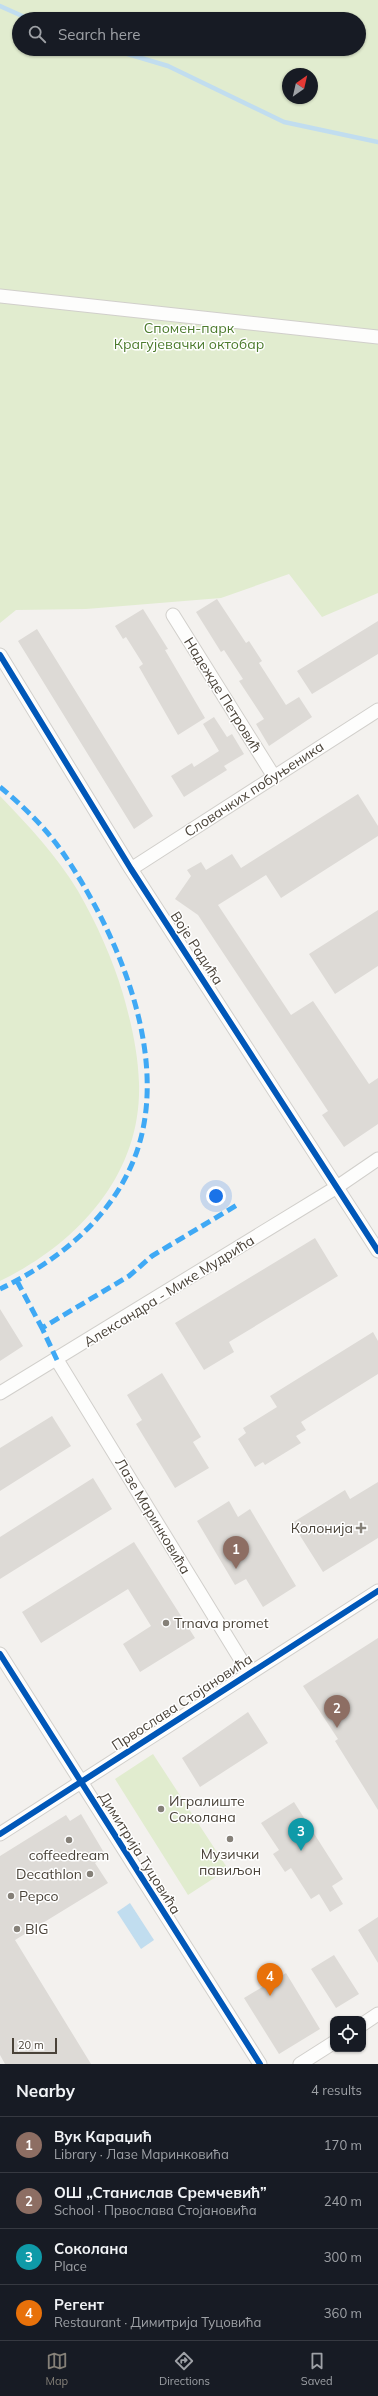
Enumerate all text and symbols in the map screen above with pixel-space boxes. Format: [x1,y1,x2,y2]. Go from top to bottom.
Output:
search box [12,12,366,56]
icon: search [26,23,48,45]
text: Search here [58,25,140,44]
north arrow [282,68,318,104]
park label: Спомен-парк Крагујевачки октобар [114,319,264,353]
street label: Надежде Петровић [180,634,266,756]
street label: Словачких побуњеника [181,737,327,841]
street label: Воје Радића [167,908,227,988]
your location [206,1186,226,1206]
street label: Александра - Мике Мудрића [80,1231,258,1351]
street label: Лазе Маринковића [111,1455,195,1577]
place label: Колонија [291,1519,353,1537]
marker: Колонија [356,1523,366,1533]
pin: 1 [223,1536,249,1569]
place label: Trnava promet [174,1614,269,1632]
marker: Trnava promet [161,1618,171,1628]
street label: Првослава Стојановића [108,1650,256,1754]
pin: 2 [324,1695,350,1728]
street label: Димитрија Туцовића [95,1788,185,1918]
place label: Игралиште Соколана [169,1792,245,1826]
marker: Игралиште Соколана [156,1804,166,1814]
pin: 3 [288,1818,314,1851]
marker: Музички павиљон [225,1834,235,1844]
marker: coffeedream [64,1835,74,1845]
place label: Музички павиљон [199,1845,261,1879]
place label: coffeedream [29,1846,109,1864]
place label: Decathlon [16,1865,82,1883]
marker: Decathlon [85,1869,95,1879]
place label: Pepco [19,1887,59,1905]
marker: Pepco [6,1891,16,1901]
place label: BIG [25,1920,48,1938]
marker: BIG [12,1924,22,1934]
pin: 4 [257,1963,283,1996]
map controls [330,2016,366,2052]
button: locate [330,2016,366,2052]
scale bar [12,2036,57,2055]
text: 20 m [18,2038,44,2052]
text: Nearby [16,2080,75,2101]
text: 4 results [311,2082,362,2098]
text: Вук Караџић [54,2127,152,2146]
text: 1 [25,2137,33,2153]
text: 170 m [324,2137,362,2153]
text: Library · Лазе Маринковића [54,2146,229,2162]
text: ОШ „Станислав Сремчевић” [54,2183,267,2202]
text: 2 [25,2193,33,2209]
text: 240 m [324,2193,362,2209]
text: School · Првослава Стојановића [54,2202,257,2218]
text: Соколана [54,2239,128,2258]
text: 3 [25,2249,33,2265]
text: 300 m [324,2249,362,2265]
text: Place [54,2258,87,2274]
text: Регент [54,2295,104,2314]
text: 4 [25,2305,33,2321]
text: 360 m [324,2305,362,2321]
text: Restaurant · Димитрија Туцовића [54,2314,261,2330]
tab: Map [45,2350,68,2388]
tab: Directions [159,2350,210,2388]
tab: Saved [301,2350,333,2388]

